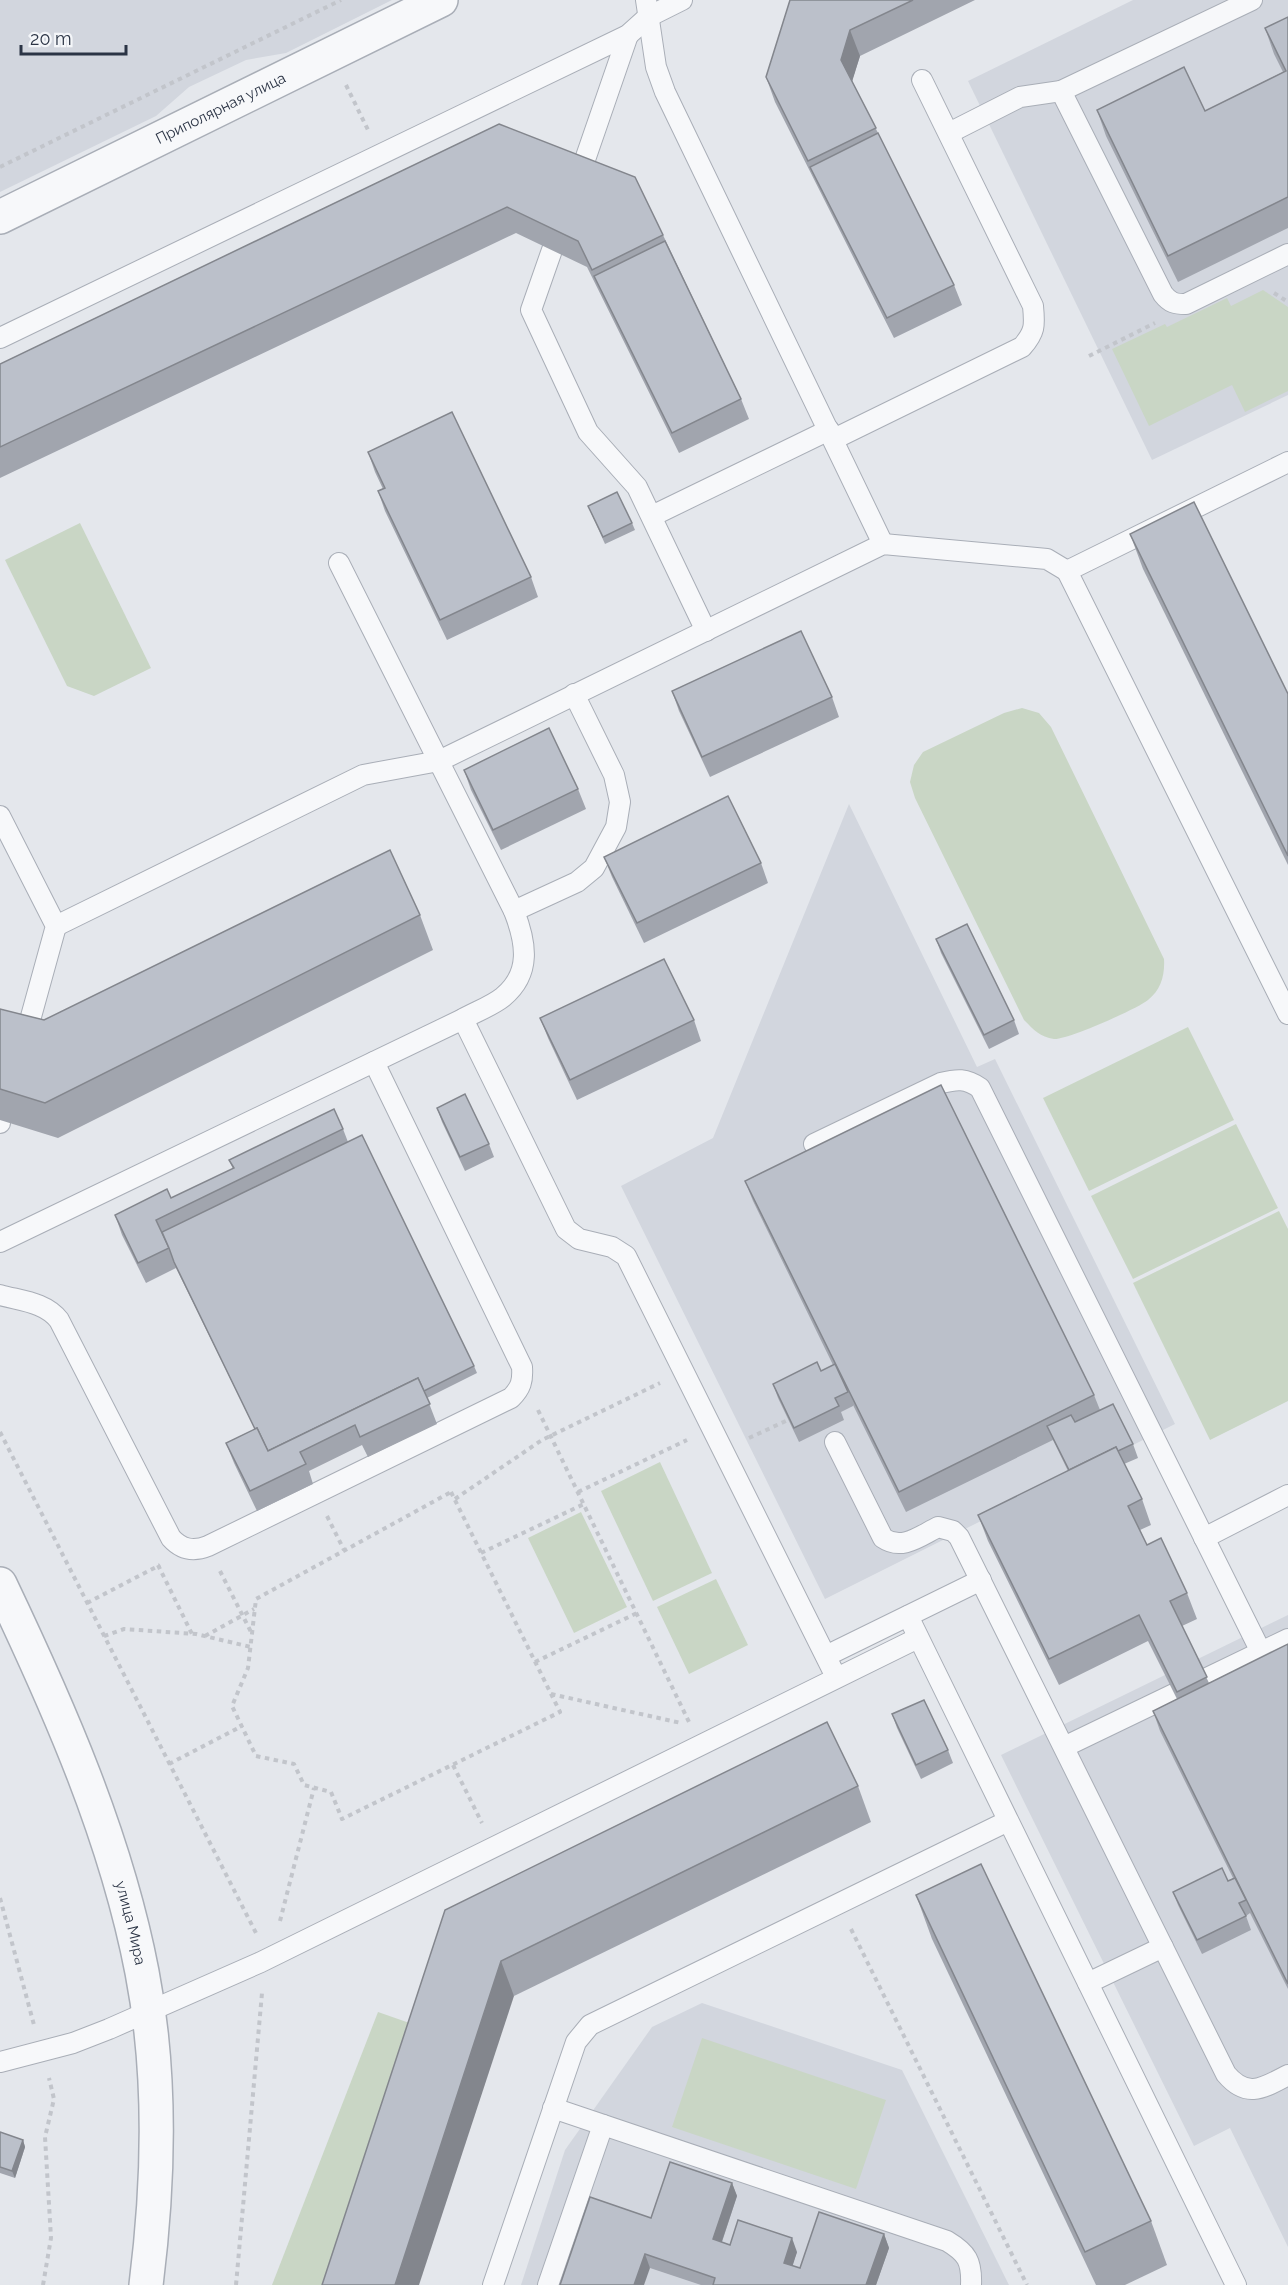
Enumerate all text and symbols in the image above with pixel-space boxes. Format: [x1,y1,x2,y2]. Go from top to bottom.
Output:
scale bar [21,18,126,56]
text: 20 m [30,28,72,49]
street label: Приполярная улица [153,69,289,148]
street label: улица Мира [111,1879,149,1967]

